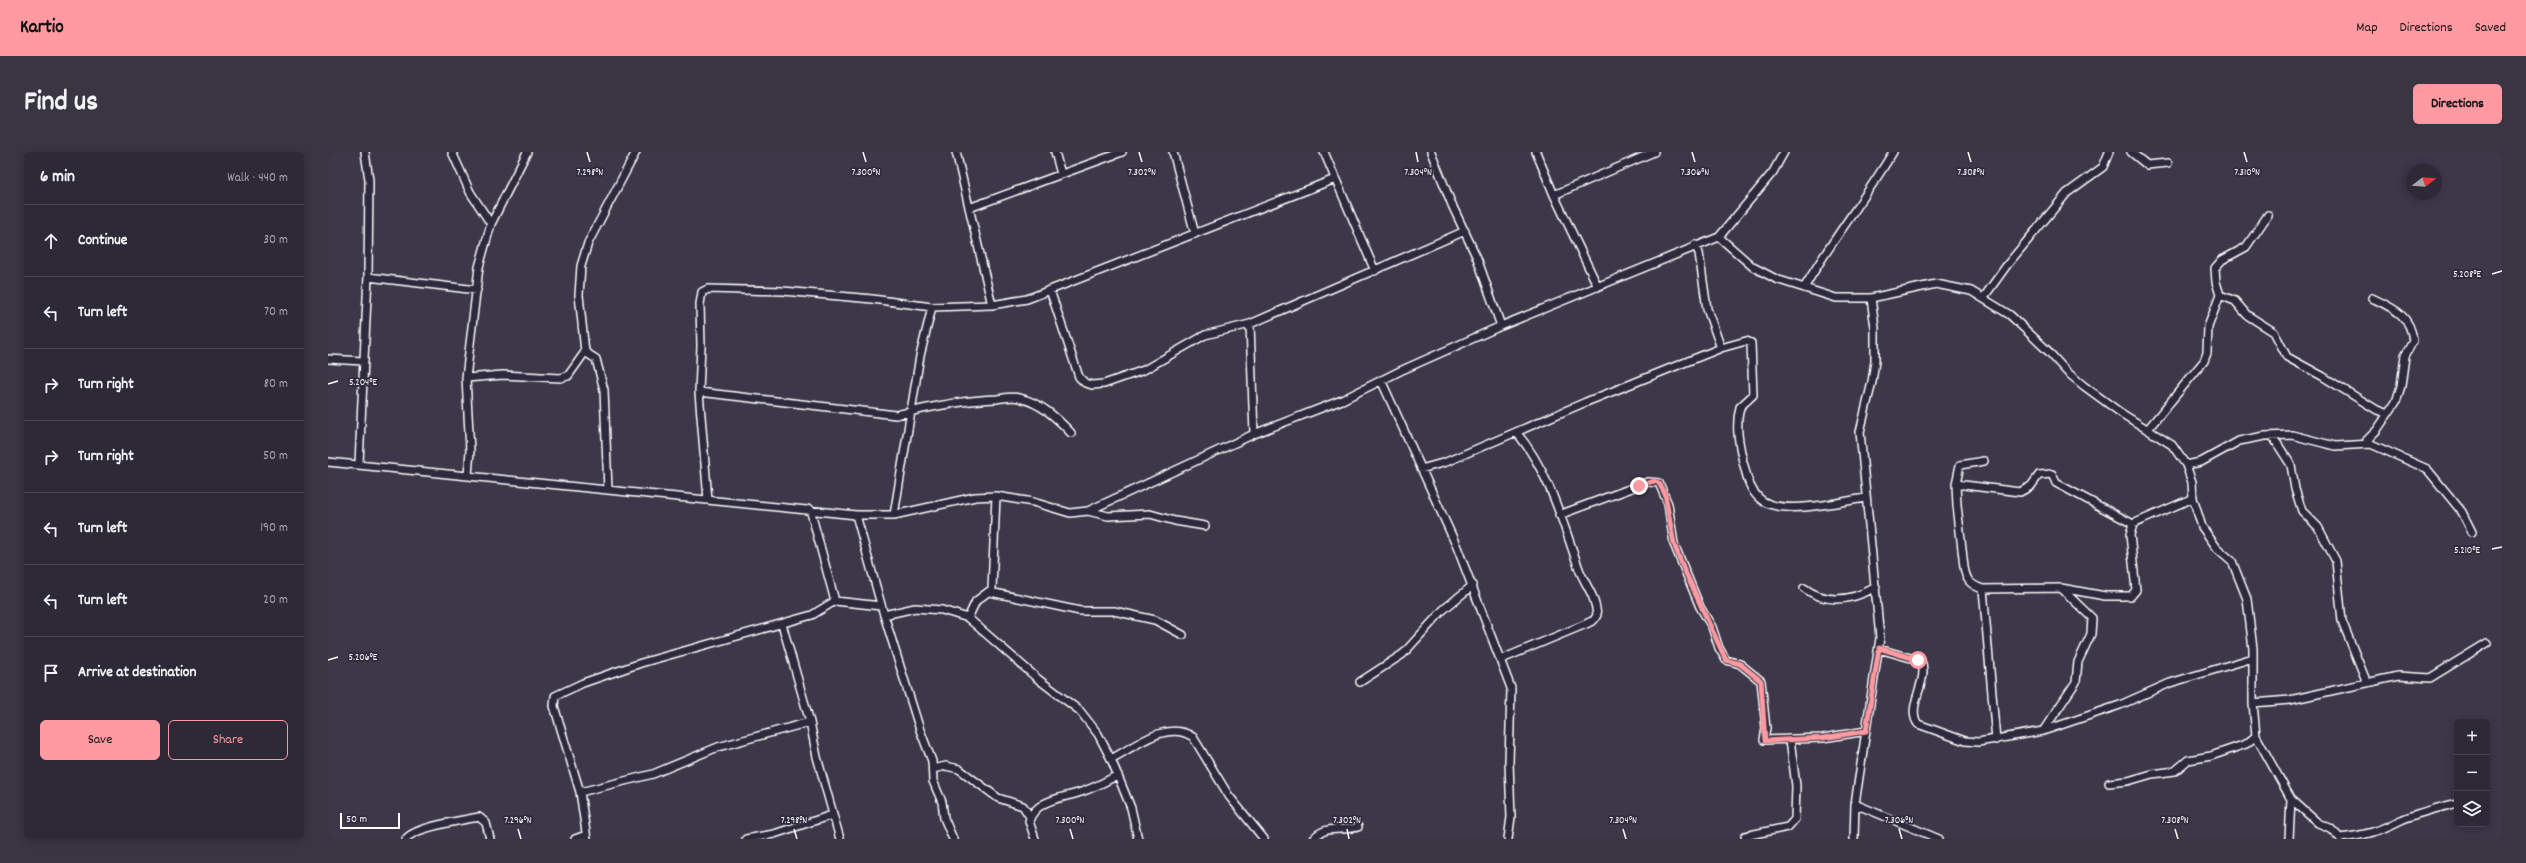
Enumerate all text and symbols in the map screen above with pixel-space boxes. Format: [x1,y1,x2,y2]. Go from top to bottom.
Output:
text: Kartio [20,15,64,42]
text: Map [2356,18,2378,38]
text: Directions [2400,18,2453,38]
text: Saved [2475,18,2506,38]
text: Find us [24,84,98,124]
button: Directions [2413,84,2502,124]
north arrow [2406,164,2442,200]
text: 6 min [40,166,75,190]
text: 7.298°N [577,166,603,180]
text: 7.300°N [852,166,881,180]
text: 7.302°N [1128,166,1156,180]
text: 7.304°N [1404,166,1432,180]
text: 7.306°N [1681,166,1709,180]
text: 7.308°N [1957,166,1985,180]
text: 7.310°N [2234,166,2260,180]
text: Walk · 440 m [227,169,288,188]
icon: ahead [40,230,62,252]
text: Continue [78,230,127,252]
text: 30 m [263,231,288,250]
text: 5.208°E [2453,268,2481,282]
icon: left [40,302,62,324]
text: Turn left [78,302,127,324]
text: 70 m [264,303,288,322]
icon: right [40,374,62,396]
text: Turn right [78,374,134,396]
text: 80 m [264,375,288,394]
text: 5.204°E [349,376,377,390]
icon: right [40,446,62,468]
text: Turn right [78,446,134,468]
text: 50 m [263,447,288,466]
route end [1630,477,1648,495]
icon: left [40,518,62,540]
text: Turn left [78,518,127,540]
text: 190 m [260,519,288,538]
text: 5.210°E [2454,544,2480,558]
icon: left [40,590,62,612]
text: Turn left [78,590,127,612]
text: 20 m [263,591,288,610]
text: 5.206°E [349,651,378,665]
route start [1909,651,1927,669]
icon: arrive [40,662,62,684]
text: Arrive at destination [78,662,196,684]
map controls [2454,719,2490,827]
button: + [2454,719,2490,755]
button: Save [40,720,160,760]
button: Share [168,720,288,760]
button: − [2454,755,2490,791]
button: layers [2454,791,2490,827]
scale bar [340,811,400,830]
text: 50 m [346,812,367,828]
text: 7.296°N [504,814,532,828]
text: 7.298°N [781,814,807,828]
text: 7.300°N [1056,814,1085,828]
text: 7.302°N [1333,814,1361,828]
text: 7.304°N [1609,814,1637,828]
text: 7.306°N [1885,814,1913,828]
text: 7.308°N [2161,814,2189,828]

